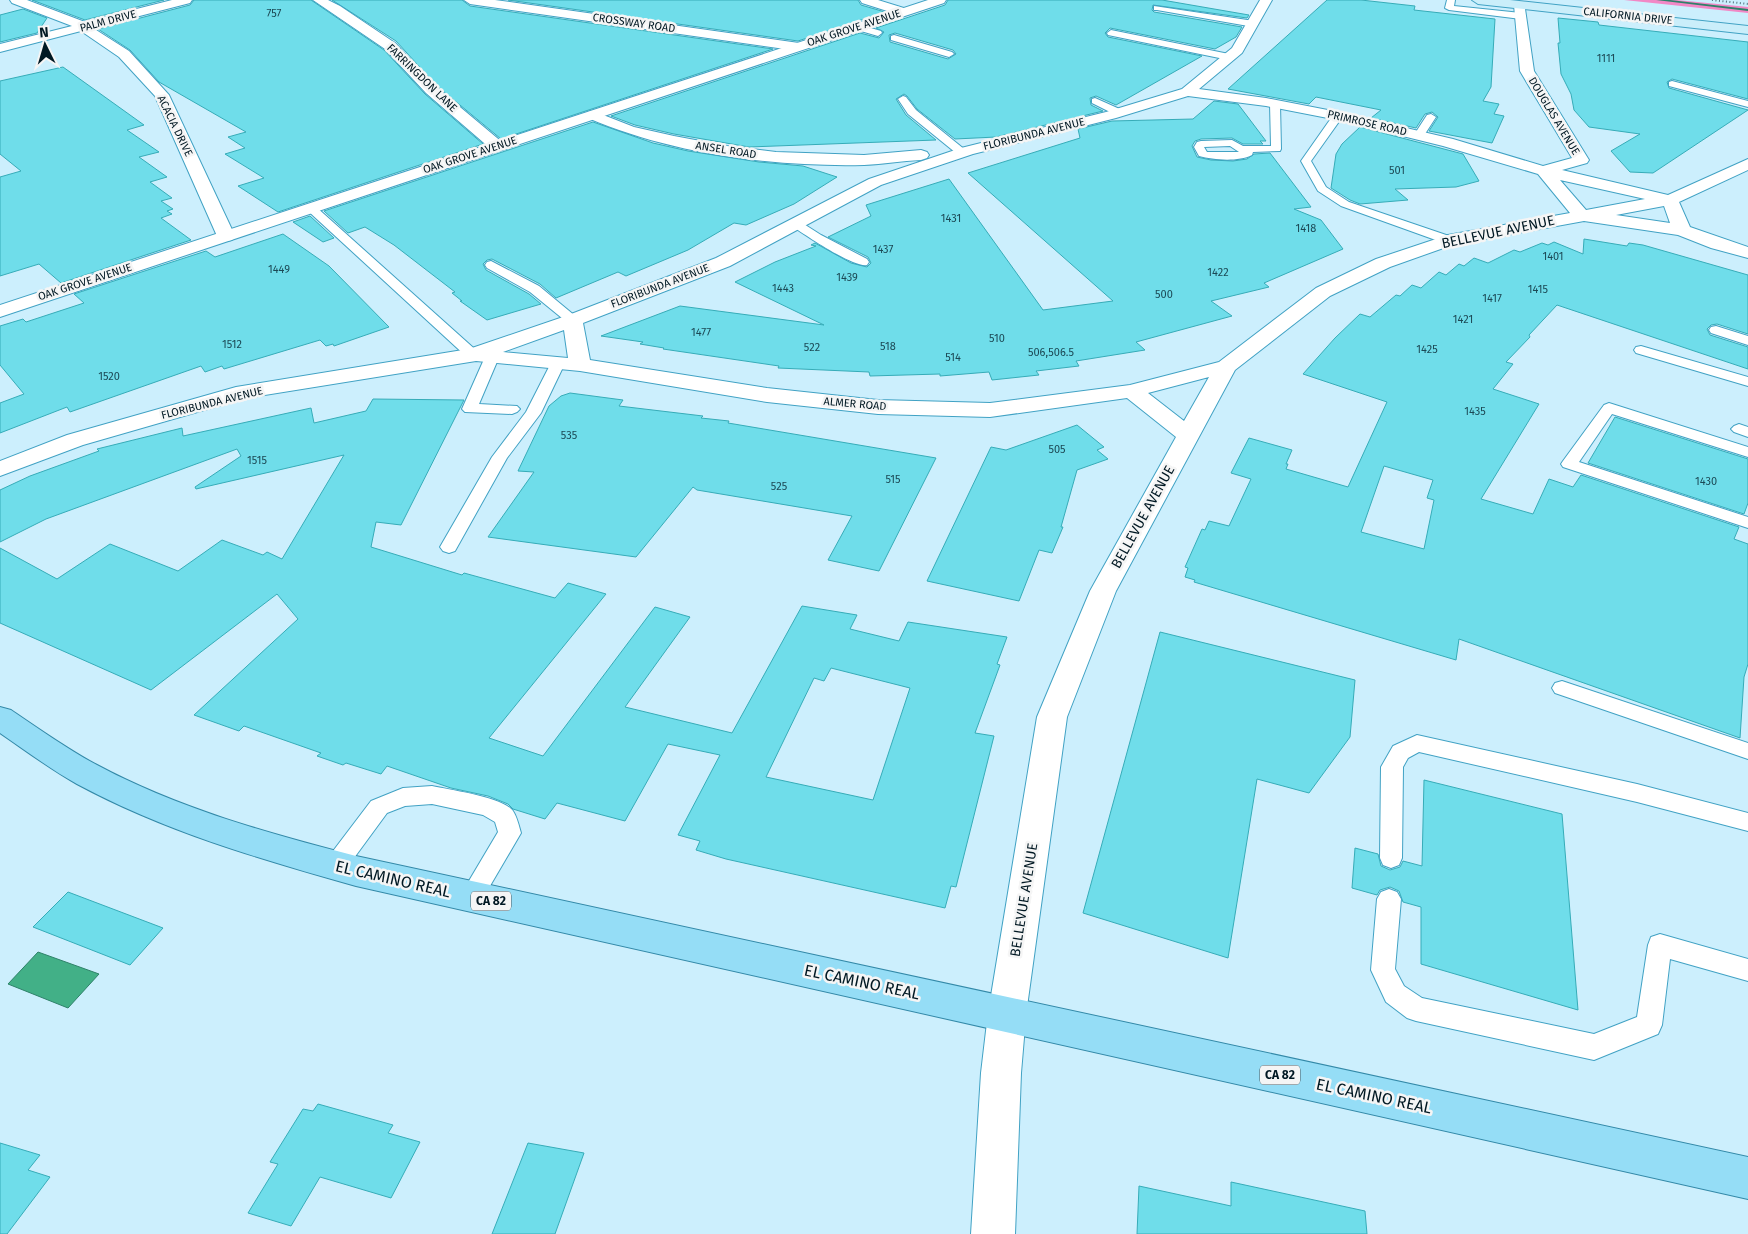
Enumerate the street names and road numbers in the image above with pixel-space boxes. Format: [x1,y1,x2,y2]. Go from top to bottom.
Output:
street label: CALIFORNIA DRIVE [1583,5,1673,27]
street label: PALM DRIVE [78,7,138,35]
street label: OAK GROVE AVENUE [805,7,903,49]
street label: CROSSWAY ROAD [592,11,676,35]
street label: FARRINGDON LANE [384,41,460,115]
street label: DOUGLAS AVENUE [1526,75,1582,157]
street label: ACACIA DRIVE [155,93,195,159]
street label: PRIMROSE ROAD [1326,108,1408,138]
street label: FLORIBUNDA AVENUE [982,115,1086,153]
street label: OAK GROVE AVENUE [421,134,519,176]
street label: ANSEL ROAD [695,139,757,161]
street label: BELLEVUE AVENUE [1440,212,1556,252]
street label: OAK GROVE AVENUE [36,261,134,303]
street label: FLORIBUNDA AVENUE [609,261,711,311]
street label: FLORIBUNDA AVENUE [160,384,264,422]
street label: ALMER ROAD [823,395,887,413]
street label: BELLEVUE AVENUE [1108,463,1178,571]
street label: BELLEVUE AVENUE [1007,842,1041,958]
street label: EL CAMINO REAL [334,857,452,901]
road number: CA 82 [471,891,511,910]
street label: EL CAMINO REAL [802,960,922,1004]
road number: CA 82 [1260,1066,1300,1084]
street label: EL CAMINO REAL [1314,1074,1434,1118]

